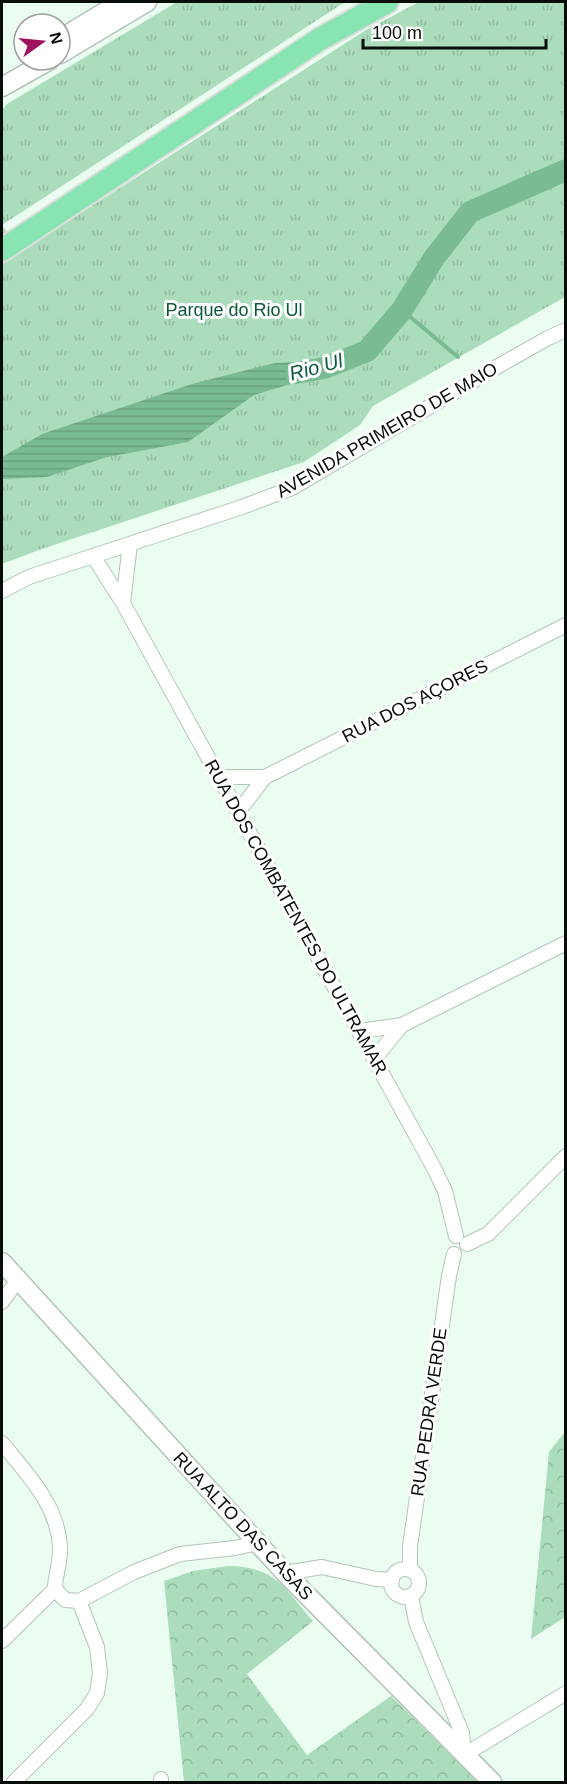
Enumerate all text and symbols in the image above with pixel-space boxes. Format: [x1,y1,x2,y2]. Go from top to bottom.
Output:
north arrow [12,12,72,72]
scale bar [363,12,546,50]
text: 100 m [372,23,422,43]
text: N [46,30,66,46]
park label: Parque do Rio Ul [165,300,303,320]
water label: Rio Ul [287,349,346,385]
street label: AVENIDA PRIMEIRO DE MAIO [273,358,501,502]
street label: RUA DOS AÇORES [339,656,491,746]
street label: RUA DOS COMBATENTES DO ULTRAMAR [201,756,391,1078]
street label: RUA PEDRA VERDE [407,1326,451,1498]
street label: RUA ALTO DAS CASAS [169,1448,317,1604]

